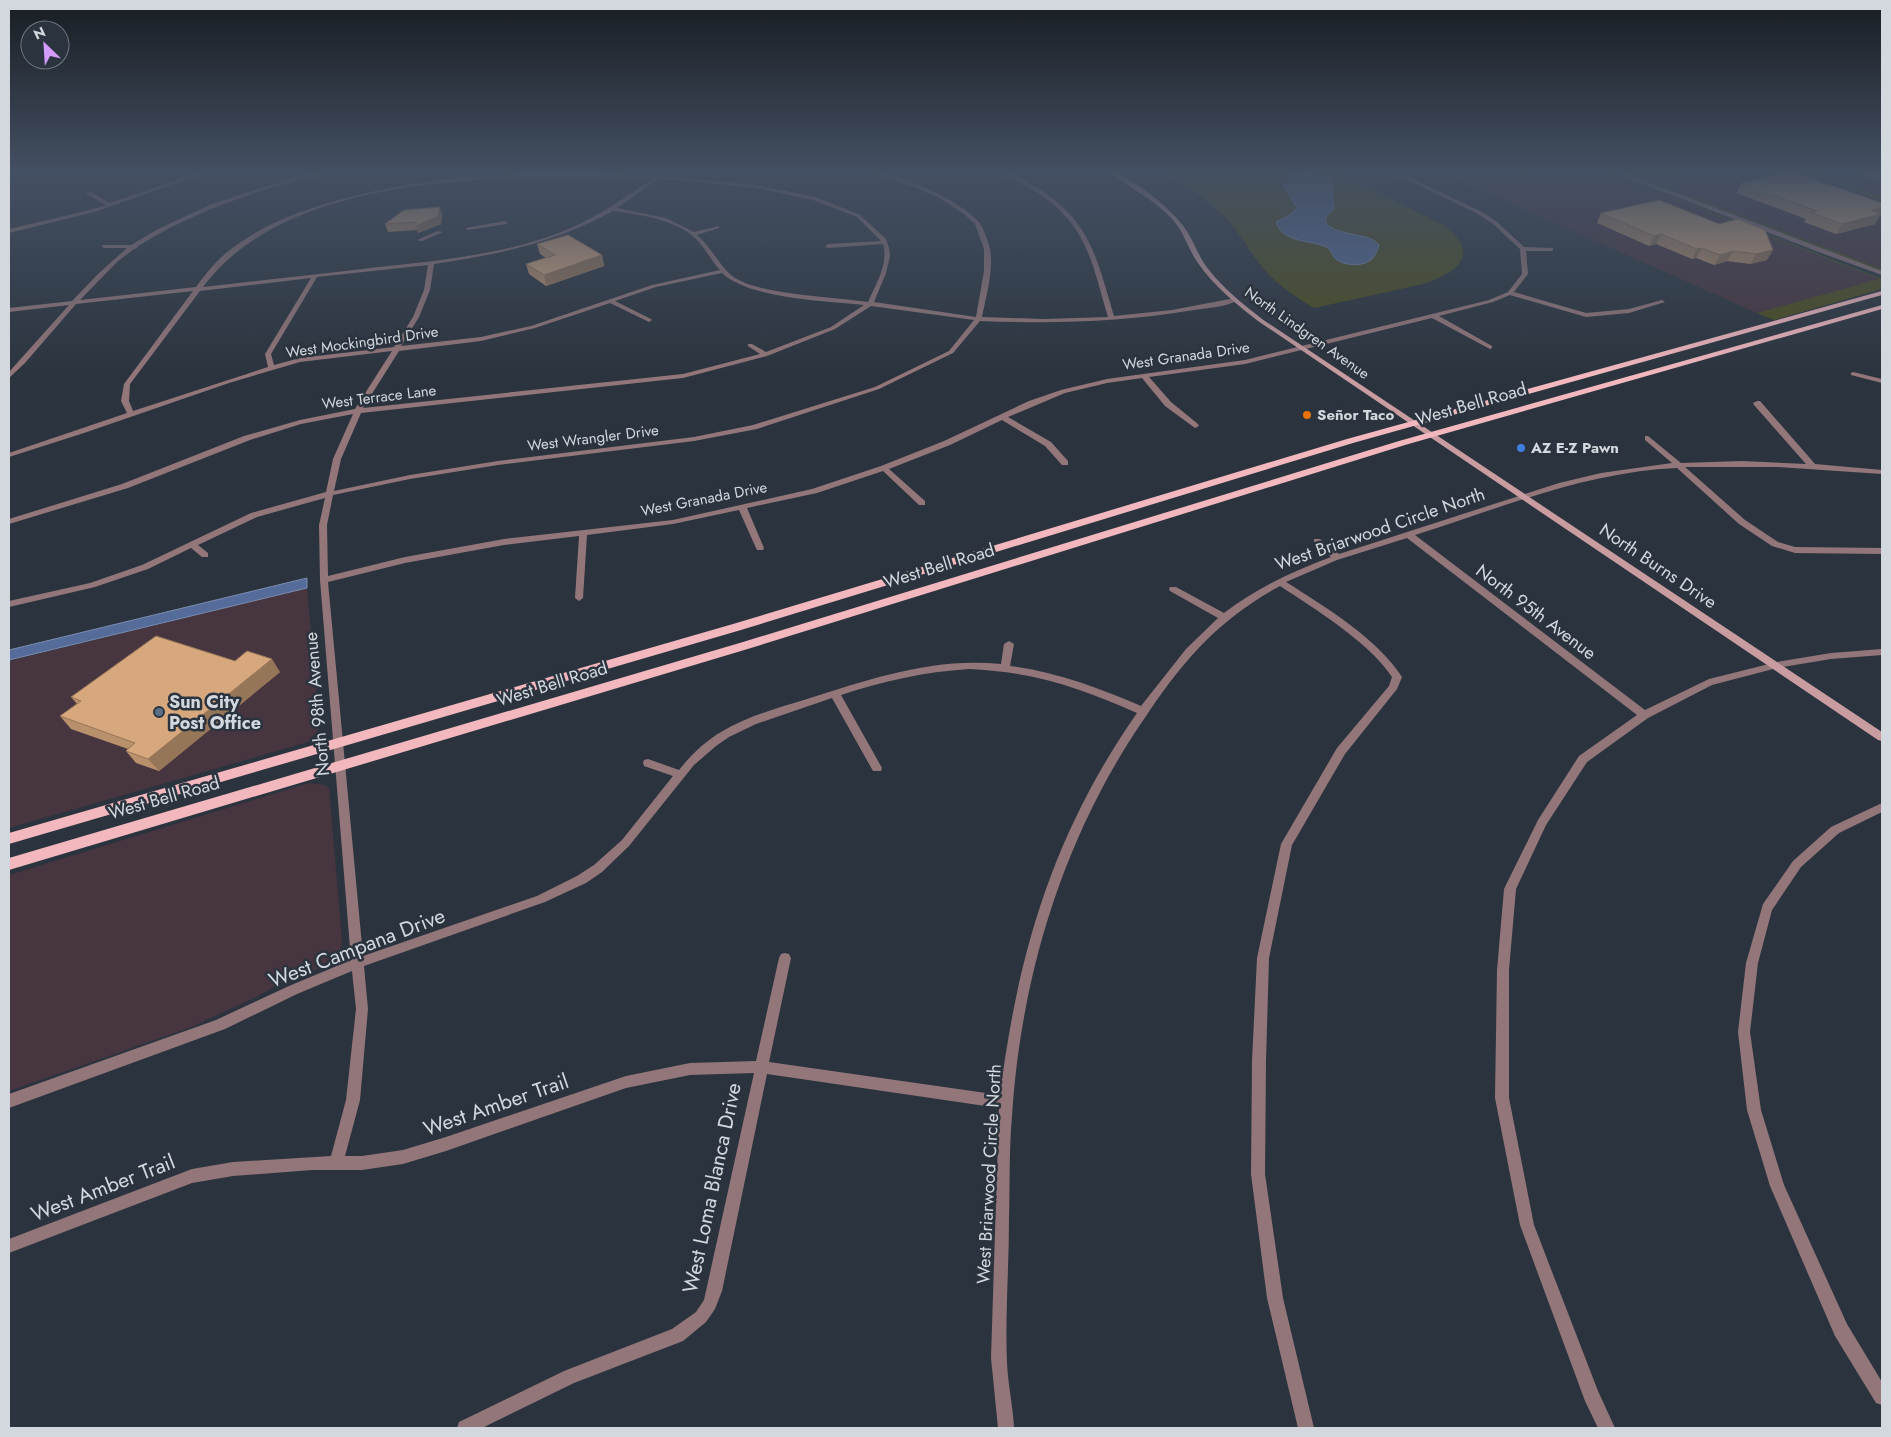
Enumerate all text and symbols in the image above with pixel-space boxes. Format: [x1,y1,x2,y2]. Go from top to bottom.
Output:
north arrow [20,20,70,70]
text: N [30,22,49,45]
street label: North Lindgren Avenue [1240,281,1374,385]
street label: West Mockingbird Drive [284,320,440,364]
street label: West Granada Drive [1121,336,1251,376]
street label: West Bell Road [1412,376,1530,432]
street label: West Terrace Lane [320,379,438,415]
place label: Señor Taco [1317,404,1395,426]
marker: Señor Taco [1301,409,1313,421]
street label: West Wrangler Drive [526,419,660,457]
place label: AZ E-Z Pawn [1530,437,1619,459]
marker: AZ E-Z Pawn [1515,442,1527,454]
street label: West Granada Drive [639,476,769,522]
street label: West Briarwood Circle North [1272,481,1488,577]
street label: North Burns Drive [1594,517,1722,615]
street label: West Bell Road [880,537,998,595]
street label: North 95th Avenue [1470,558,1602,666]
street label: North 98th Avenue [298,631,336,777]
street label: West Bell Road [493,655,611,713]
place label: Sun City Post Office [169,689,261,736]
marker: Sun City Post Office [153,706,165,718]
street label: West Bell Road [105,770,223,826]
street label: West Campana Drive [264,900,450,995]
street label: West Briarwood Circle North [970,1063,1008,1285]
street label: West Amber Trail [419,1066,573,1144]
street label: West Loma Blanca Drive [675,1080,749,1296]
street label: West Amber Trail [27,1147,179,1229]

